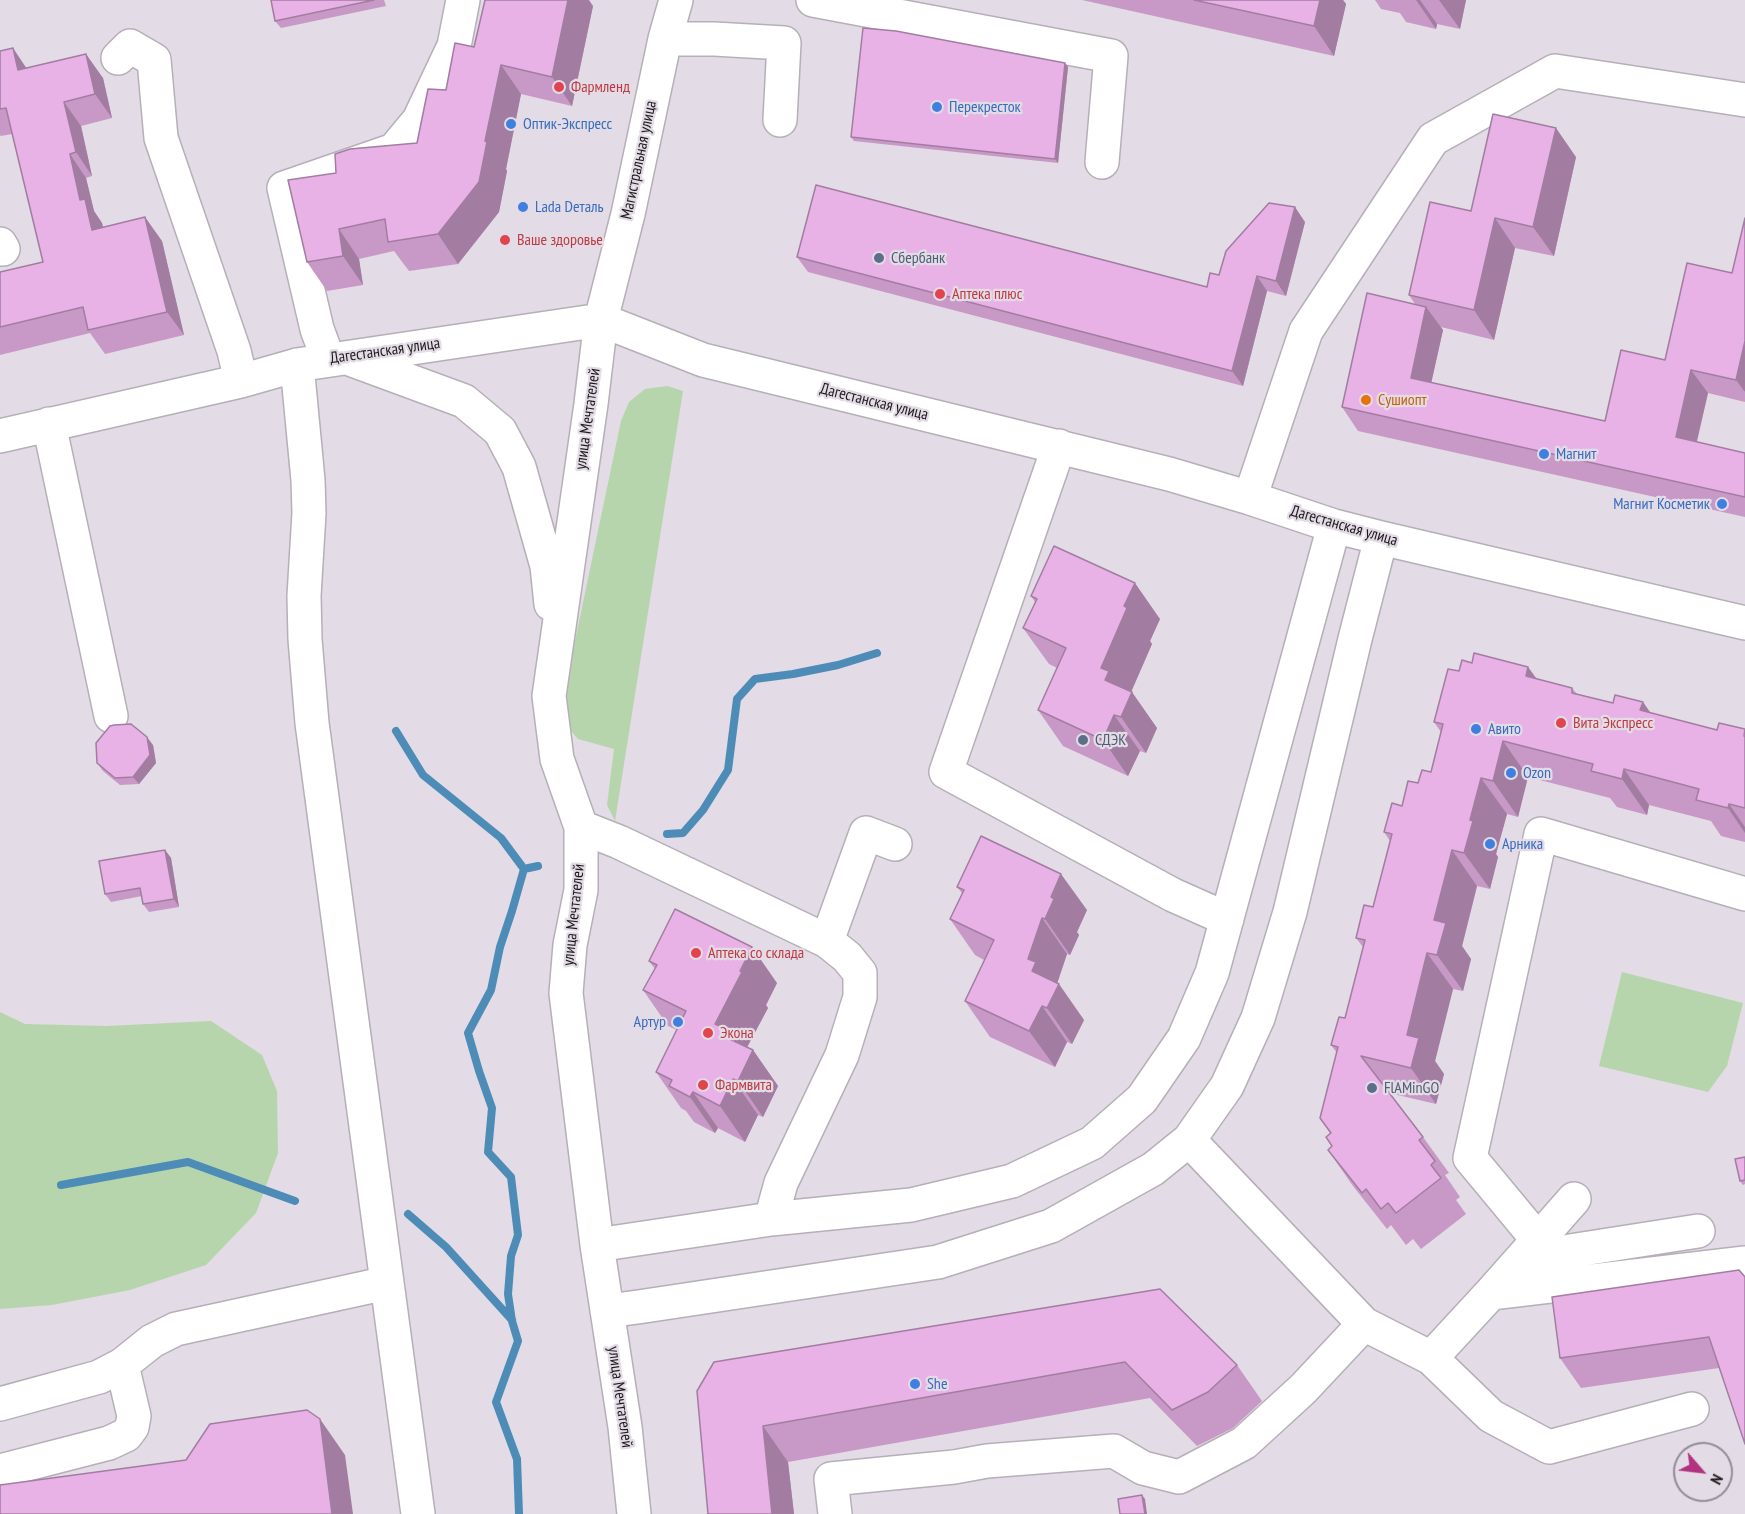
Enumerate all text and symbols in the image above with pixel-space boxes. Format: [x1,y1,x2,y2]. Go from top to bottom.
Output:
place label: Фармленд [571,77,630,97]
marker: Фармленд [552,80,566,94]
place label: Перекресток [949,97,1021,117]
street label: Магистральная улица [617,99,661,221]
marker: Перекресток [930,100,944,114]
place label: Оптик-Экспресс [523,114,612,134]
marker: Оптик-Экспресс [504,117,518,131]
place label: Lada Dеталь [535,197,604,217]
marker: Lada Dеталь [516,200,530,214]
place label: Ваше здоровье [517,230,603,250]
marker: Ваше здоровье [498,233,512,247]
place label: Сбербанк [891,248,945,268]
marker: Сбербанк [872,251,886,265]
place label: Аптека плюс [952,284,1022,304]
marker: Аптека плюс [933,287,947,301]
street label: Дагестанская улица [329,334,441,368]
street label: улица Мечтателей [571,367,605,471]
street label: Дагестанская улица [818,379,930,425]
place label: Сушиопт [1378,390,1427,410]
marker: Сушиопт [1359,393,1373,407]
place label: Магнит [1556,444,1596,464]
marker: Магнит [1537,447,1551,461]
place label: Магнит Косметик [1613,494,1710,514]
marker: Магнит Косметик [1715,497,1729,511]
street label: Дагестанская улица [1288,502,1400,550]
place label: Вита Экспресс [1573,713,1653,733]
marker: Вита Экспресс [1554,716,1568,730]
place label: Авито [1488,719,1521,739]
marker: Авито [1469,722,1483,736]
place label: СДЭК [1095,730,1126,750]
marker: СДЭК [1076,733,1090,747]
place label: Ozon [1523,763,1551,783]
marker: Ozon [1504,766,1518,780]
place label: Арника [1502,834,1543,854]
marker: Арника [1483,837,1497,851]
street label: улица Мечтателей [559,863,589,967]
place label: Аптека со склада [708,943,804,963]
marker: Аптека со склада [689,946,703,960]
place label: Артур [634,1012,666,1032]
marker: Артур [671,1015,685,1029]
place label: Экона [720,1023,754,1043]
marker: Экона [701,1026,715,1040]
place label: Фармвита [715,1075,772,1095]
marker: Фармвита [696,1078,710,1092]
place label: FlAMinGO [1384,1078,1439,1098]
marker: FlAMinGO [1365,1081,1379,1095]
street label: улица Мечтателей [603,1345,637,1449]
place label: She [927,1374,947,1394]
marker: She [908,1377,922,1391]
north arrow [1673,1442,1733,1502]
text: N [1706,1471,1728,1488]

